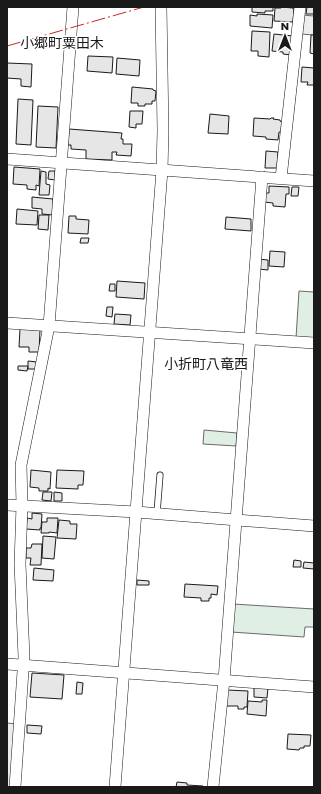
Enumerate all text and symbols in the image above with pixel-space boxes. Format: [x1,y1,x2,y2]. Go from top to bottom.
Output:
north arrow [265,16,305,56]
text: N [281,18,289,34]
district label: 小郷町粟田木 [20,33,104,53]
district label: 小折町八竜西 [164,354,248,374]

